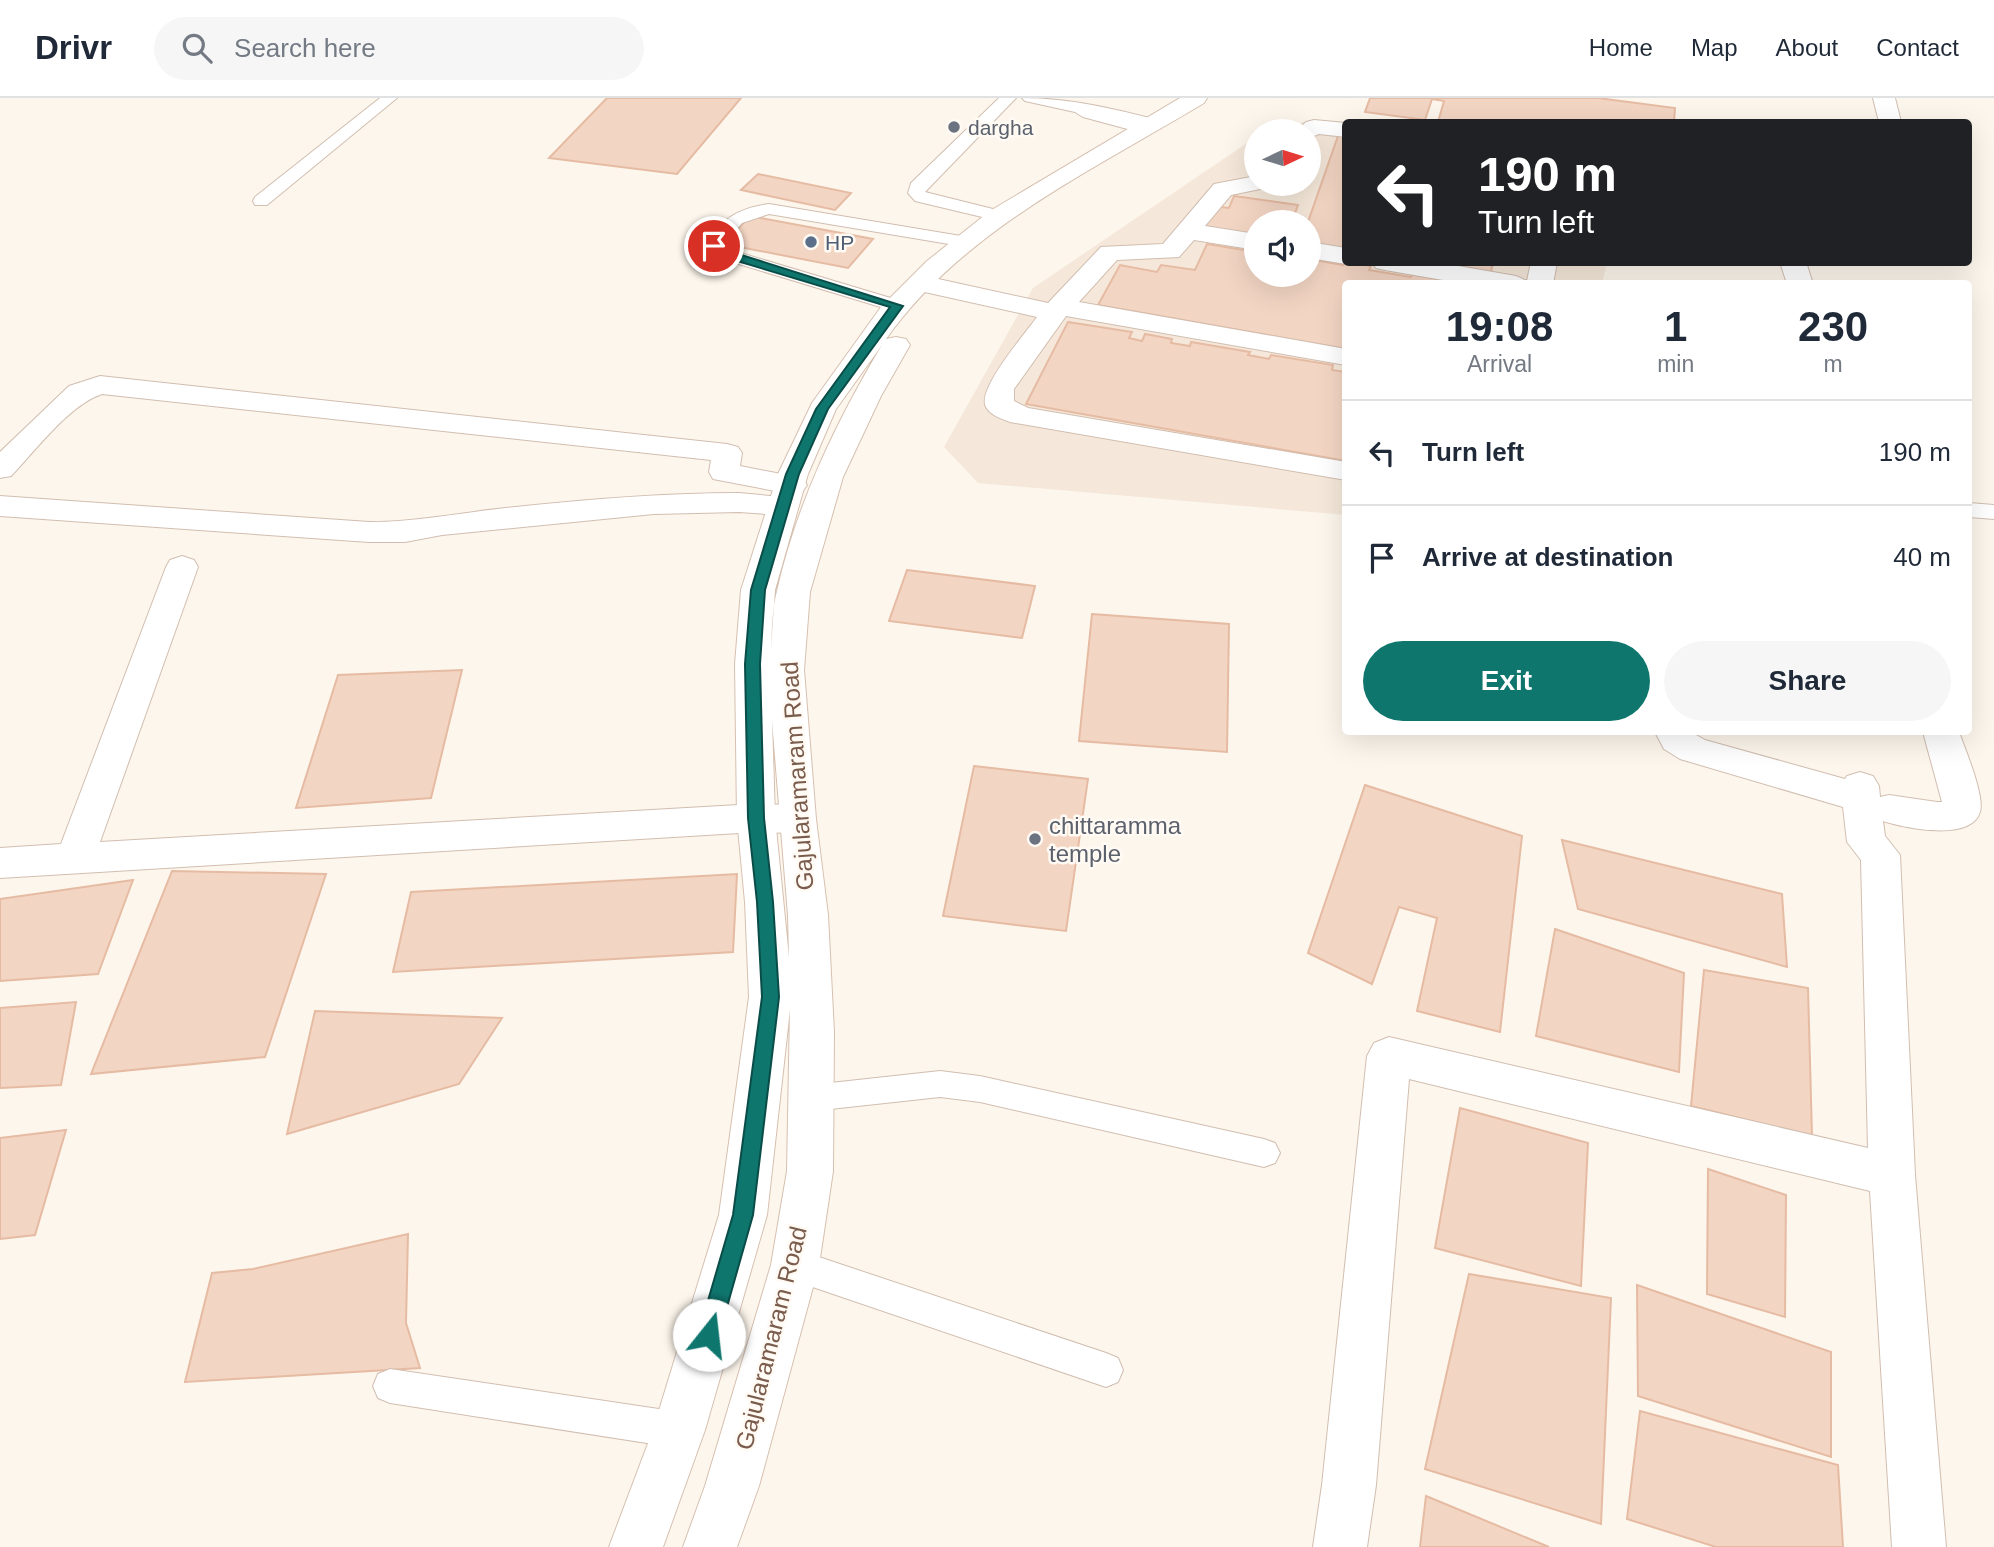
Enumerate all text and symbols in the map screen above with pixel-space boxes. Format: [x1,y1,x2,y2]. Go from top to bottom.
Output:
search box [154,17,644,80]
text: Drivr [35,29,112,66]
icon: search [178,29,216,67]
text: Search here [234,33,376,63]
text: Home [1589,34,1653,61]
text: Map [1691,34,1738,61]
text: About [1776,34,1838,61]
text: Contact [1876,34,1959,61]
place label: dargha [968,116,1034,139]
marker: dargha [946,119,962,135]
north arrow [1244,119,1321,196]
map controls [1244,119,1321,287]
icon: left [1363,147,1454,238]
text: 190 m [1478,147,1617,201]
text: Turn left [1478,204,1594,240]
button: sound [1244,210,1321,287]
pin [684,216,744,276]
icon: arrive [695,227,733,265]
place label: HP [825,231,854,254]
marker: HP [803,234,819,250]
text: 19:08 [1446,303,1553,350]
text: 1 [1664,303,1687,350]
text: 230 [1798,303,1868,350]
text: Arrival [1467,351,1532,377]
text: min [1657,351,1694,377]
text: m [1824,351,1843,377]
icon: left [1363,434,1401,472]
text: Turn left [1422,437,1524,467]
text: 190 m [1879,437,1951,467]
icon: arrive [1363,539,1401,577]
text: Arrive at destination [1422,542,1673,572]
text: 40 m [1893,542,1951,572]
button: Exit [1363,641,1650,721]
button: Share [1664,641,1951,721]
street label: Gajularamaram Road [776,661,818,891]
place label: chittaramma temple [1049,812,1182,867]
marker: chittaramma temple [1027,831,1043,847]
street label: Gajularamaram Road [730,1223,812,1453]
position arrow [672,1298,746,1372]

